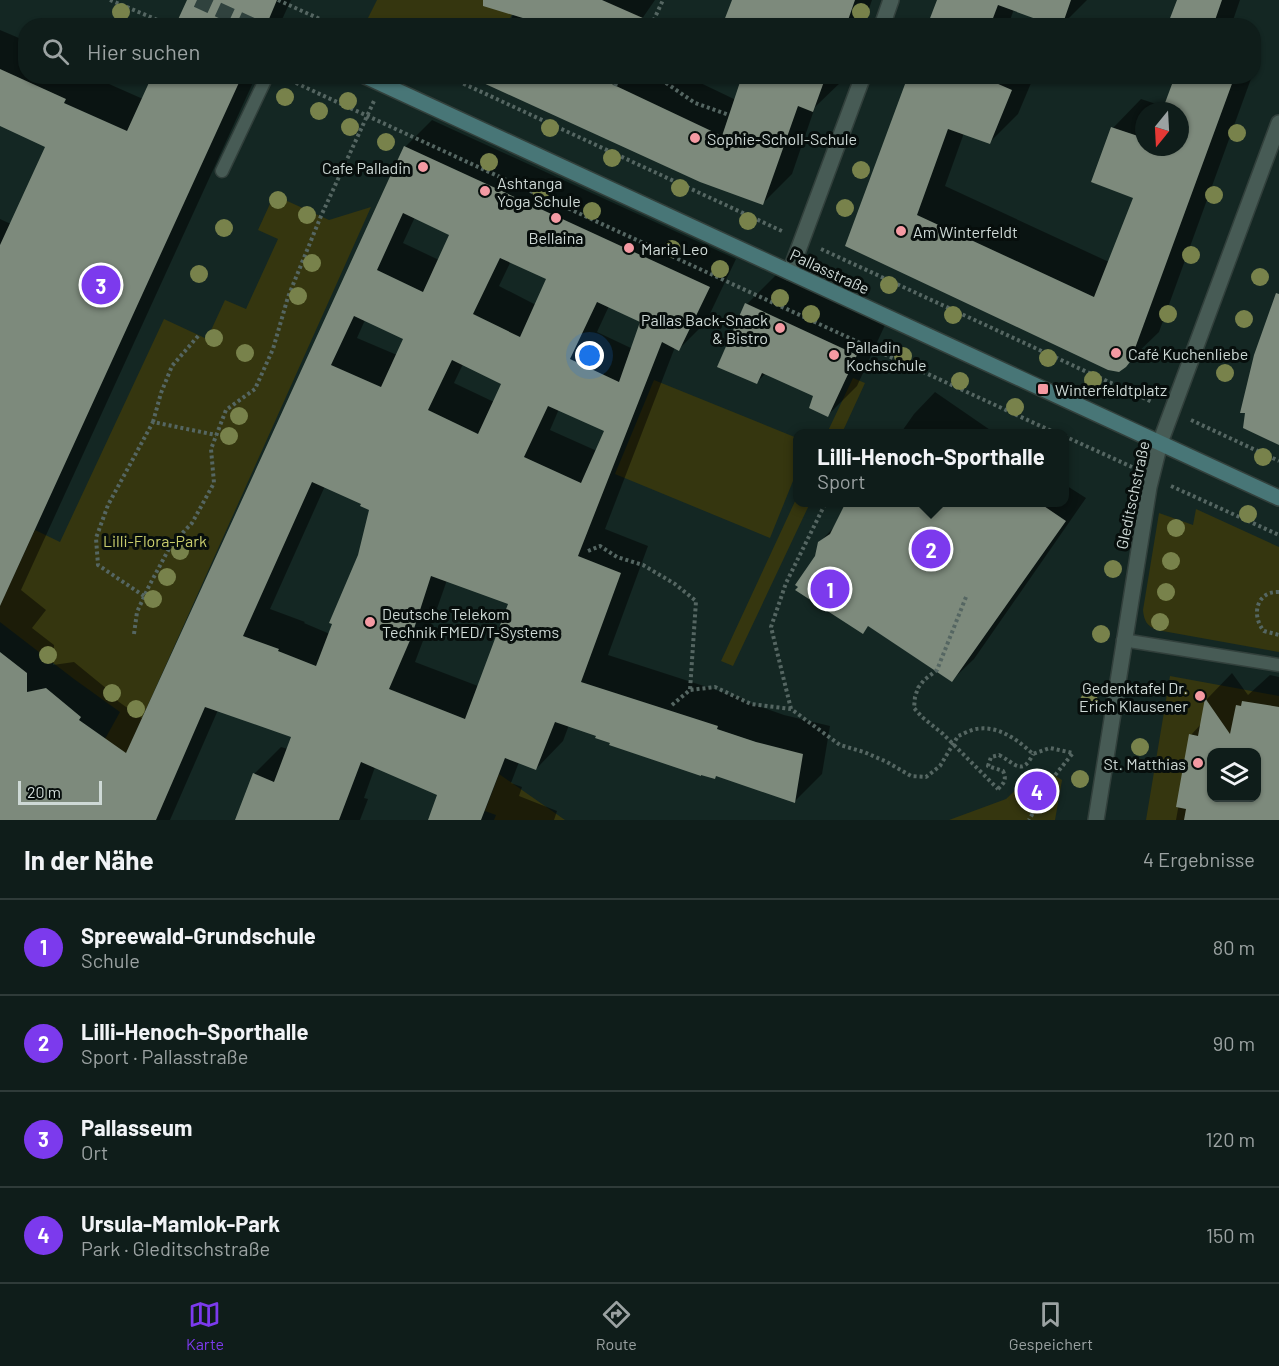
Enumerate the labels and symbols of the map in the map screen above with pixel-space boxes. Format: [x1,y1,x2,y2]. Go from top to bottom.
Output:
north arrow [1135,102,1189,156]
place label: Sophie-Scholl-Schule [707,129,857,148]
marker: Sophie-Scholl-Schule [688,131,702,145]
place label: Cafe Palladin [322,158,411,177]
marker: Cafe Palladin [416,160,430,174]
place label: Ashtanga Yoga Schule [497,173,581,210]
marker: Ashtanga Yoga Schule [478,184,492,198]
marker: Bellaina [549,211,563,225]
place label: Am Winterfeldt [913,222,1018,241]
marker: Am Winterfeldt [894,224,908,238]
place label: Bellaina [529,228,583,247]
place label: Maria Leo [641,239,708,258]
marker: Maria Leo [622,241,636,255]
street label: Pallasstraße [787,244,873,298]
pin: 3 [82,262,120,308]
place label: Pallas Back-Snack & Bistro [641,310,768,347]
marker: Pallas Back-Snack & Bistro [773,321,787,335]
place label: Palladin Kochschule [846,337,927,374]
your location [575,341,604,370]
place label: Café Kuchenliebe [1128,344,1248,363]
marker: Café Kuchenliebe [1109,346,1123,360]
marker: Palladin Kochschule [827,348,841,362]
place label: Winterfeldtplatz [1055,380,1167,399]
marker: Winterfeldtplatz [1036,382,1050,396]
street label: Gleditschstraße [1111,439,1153,551]
pin: 2 [912,526,950,572]
park label: Lilli-Flora-Park [103,531,207,550]
pin: 1 [810,566,850,612]
place label: Deutsche Telekom Technik FMED/T-Systems [382,604,559,641]
marker: Deutsche Telekom Technik FMED/T-Systems [363,615,377,629]
place label: Gedenktafel Dr. Erich Klausener [1079,678,1188,715]
marker: Gedenktafel Dr. Erich Klausener [1193,689,1207,703]
place label: St. Matthias [1103,754,1186,773]
marker: St. Matthias [1191,756,1205,770]
pin: 4 [1018,768,1056,814]
scale bar [18,778,102,806]

